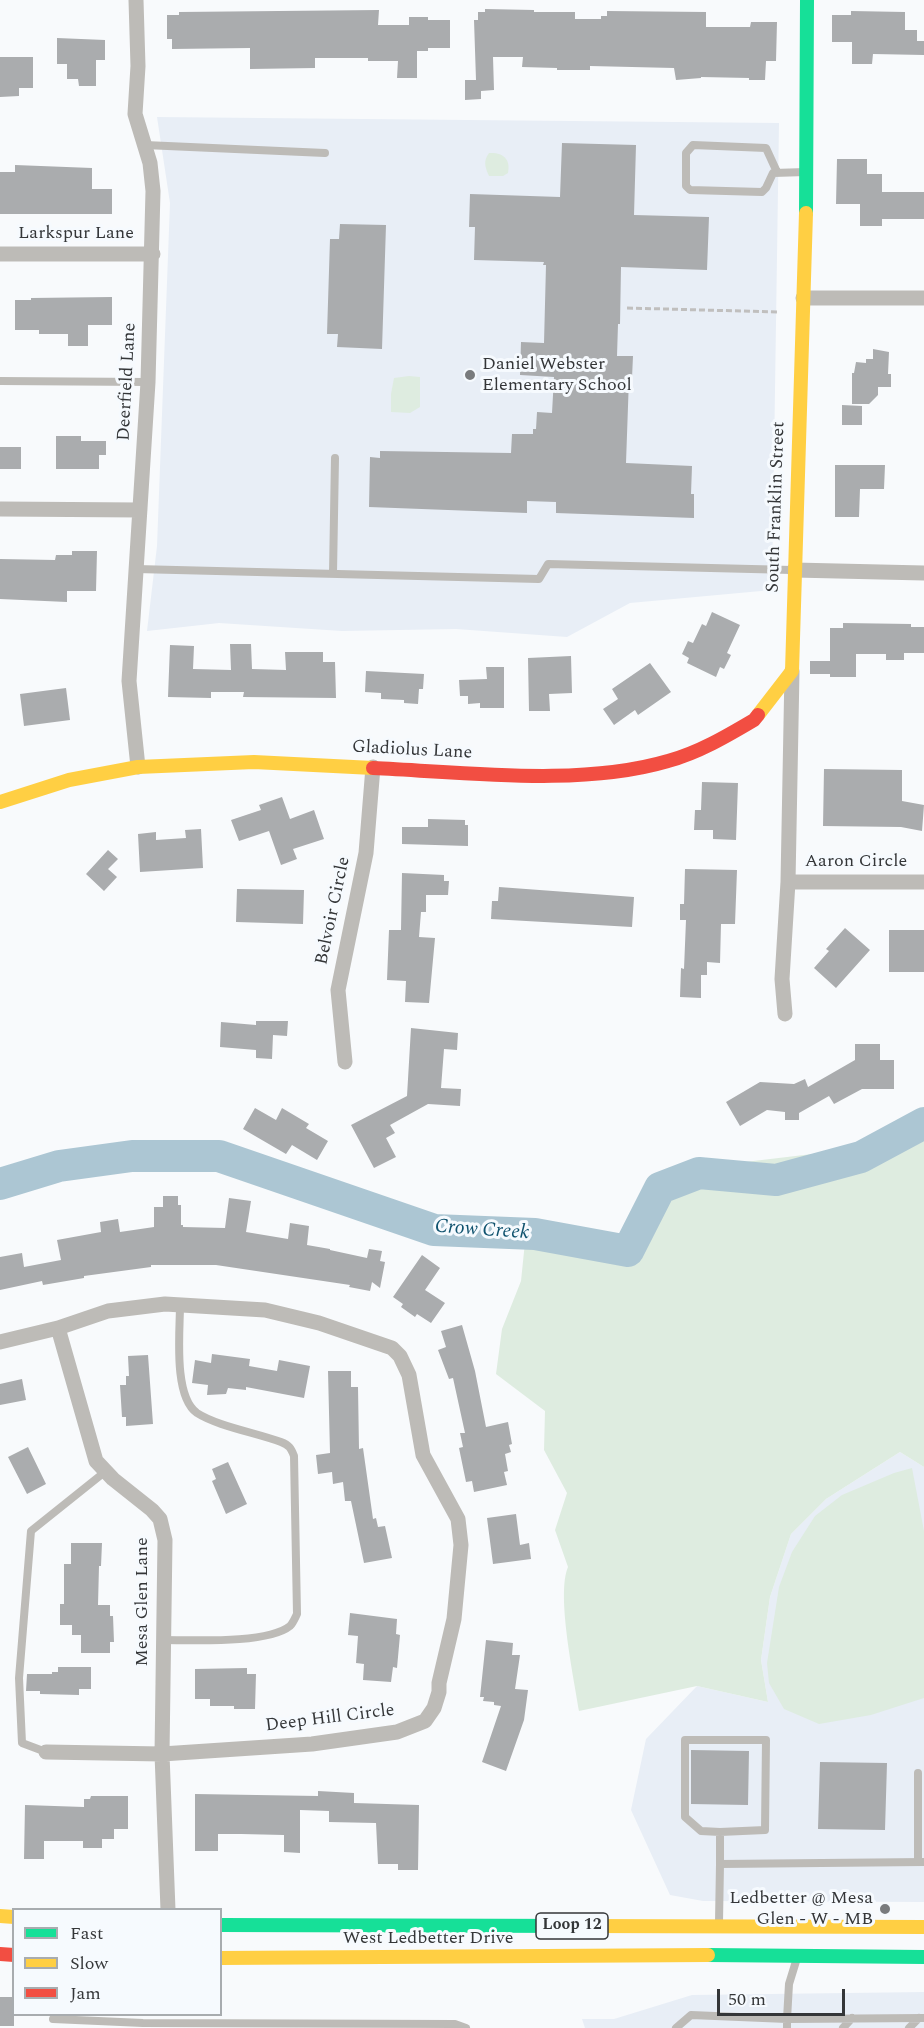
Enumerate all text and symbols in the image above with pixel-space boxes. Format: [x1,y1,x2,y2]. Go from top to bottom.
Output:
street label: Larkspur Lane [18,223,134,245]
street label: Deerfield Lane [114,322,142,442]
place label: Daniel Webster Elementary School [482,354,632,397]
marker: Daniel Webster Elementary School [463,368,477,382]
street label: South Franklin Street [763,421,791,593]
street label: Gladiolus Lane [351,737,473,765]
street label: Aaron Circle [805,851,907,873]
street label: Belvoir Circle [312,855,356,967]
water label: Crow Creek [434,1216,530,1246]
street label: Mesa Glen Lane [132,1537,154,1667]
street label: Deep Hill Circle [264,1700,396,1738]
place label: Ledbetter @ Mesa Glen - W - MB [729,1888,873,1930]
marker: Ledbetter @ Mesa Glen - W - MB [878,1902,892,1916]
legend [12,1908,222,2016]
road number: Loop 12 [536,1913,608,1939]
text: Fast [70,1920,103,1947]
street label: West Ledbetter Drive [343,1928,513,1950]
text: Slow [70,1950,108,1977]
scale bar [720,1977,848,2015]
text: Jam [70,1980,101,2007]
text: 50 m [728,1986,766,2013]

